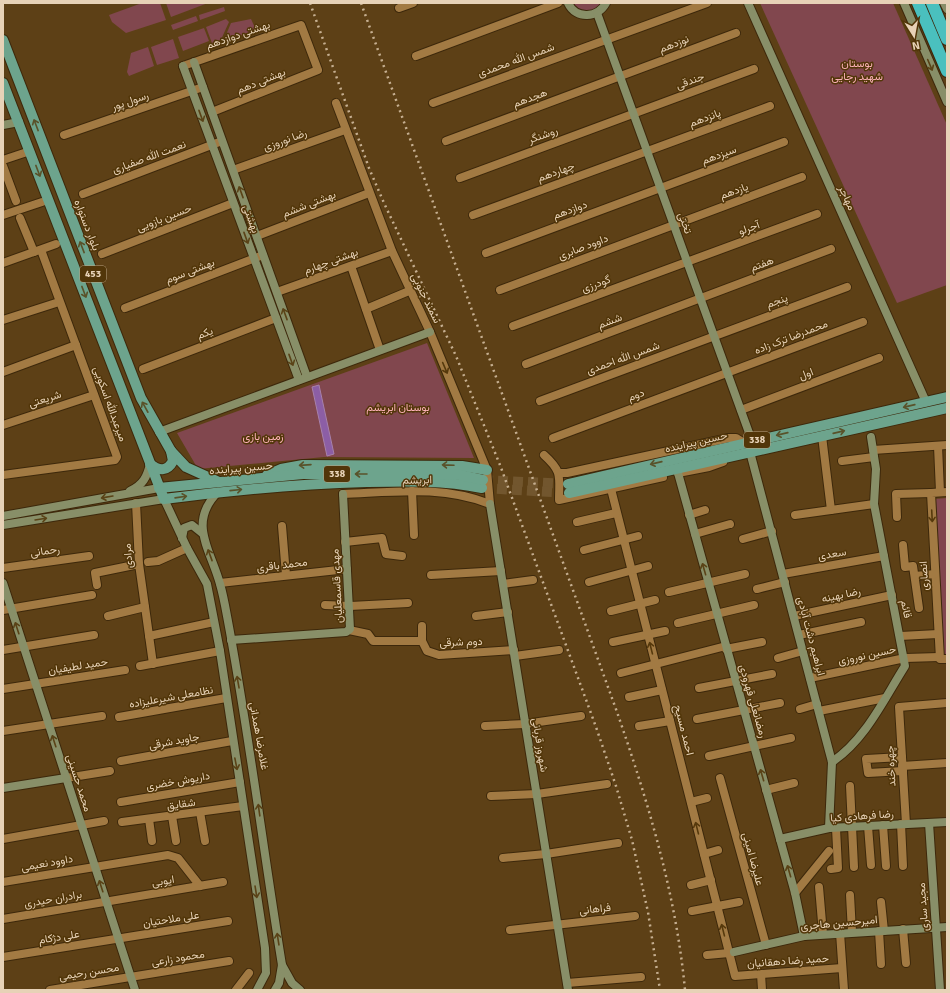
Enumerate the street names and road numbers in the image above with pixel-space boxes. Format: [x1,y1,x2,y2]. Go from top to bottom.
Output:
street label: بهشتی دوازدهم [204,18,272,53]
street label: نوزدهم [657,32,691,57]
street label: شمس الله محمدی [476,40,556,80]
street label: بهشتی دهم [235,65,288,98]
street label: جندقی [674,70,706,92]
street label: هجدهم [511,86,550,111]
street label: رسول پور [109,88,151,115]
street label: پانزدهم [687,106,723,131]
street label: روشنگر [525,124,560,147]
street label: رضا نوروزی [261,126,309,154]
street label: نعمت الله صفیاری [110,138,188,176]
street label: سیزدهم [700,143,739,168]
street label: چهاردهم [536,159,577,186]
street label: یازدهم [718,180,750,203]
street label: مهاجر [835,183,858,213]
street label: بهشتی ششم [280,188,338,221]
street label: بلوار دستواره [71,198,103,252]
street label: دوازدهم [551,198,589,223]
street label: حسین بازویی [135,202,193,234]
street label: بهشتی [240,203,262,235]
street label: تختی [675,210,695,236]
street label: آجرلو [737,218,763,238]
street label: داوود صابری [556,232,610,262]
street label: بهشتی چهارم [302,245,360,278]
street label: هفتم [748,253,776,275]
street label: بهشتی سوم [164,256,217,287]
road number: 453 [80,266,106,282]
street label: سمند جنوبی [408,271,444,326]
street label: گودرزی [580,273,613,295]
street label: پنجم [765,291,790,312]
street label: ششم [596,310,625,332]
street label: محمدرضا ترک زاده [752,317,830,357]
street label: یکم [195,324,215,343]
street label: شمس الله احمدی [585,339,662,377]
street label: میرعبدالله اسکویی [90,365,130,444]
street label: اول [797,365,815,383]
street label: دوم [626,386,646,405]
street label: شریعتی [27,388,63,410]
street label: حسین پیراینده [664,429,729,456]
road number: 338 [744,432,770,448]
street label: حسین پیراینده [209,459,273,478]
road number: 338 [324,466,350,482]
street label: ابریشم [402,473,432,488]
street label: رحمانی [29,542,61,560]
street label: مرادی [120,543,136,569]
street label: سعدی [817,545,848,563]
street label: مهدی قاسمعلیان [329,548,345,623]
street label: محمد باقری [256,555,308,575]
street label: انصاری [917,561,931,591]
street label: رضا بهینه [820,584,862,605]
street label: ابراهیم دشت آبادی [793,595,828,677]
street label: قائم [897,599,914,619]
street label: دوم شرقی [439,635,483,650]
street label: حسین نوروزی [837,642,897,668]
street label: حمید لطیفیان [47,655,109,677]
street label: رمضانعلی قهرودی [736,663,770,740]
street label: نظامعلی شیرعلیزاده [128,683,214,711]
street label: غلامرضا همدانی [247,701,271,771]
street label: احمد مسیح [670,703,697,757]
street label: شهروز قربانی [529,717,551,773]
street label: جاوید شرقی [148,730,200,752]
street label: چهره خند [883,745,900,787]
street label: محمد حسینی [64,753,94,813]
street label: داریوش خضری [145,769,211,793]
street label: شقایق [166,796,197,812]
street label: رضا فرهادی کیا [830,807,894,825]
street label: علیرضا امینی [740,831,766,887]
street label: داوود نعیمی [20,852,74,874]
street label: ایوبی [151,873,175,889]
street label: مجید ساری [915,882,931,932]
street label: برادران حیدری [23,887,83,911]
street label: فراهانی [578,901,612,917]
street label: علی ملاحتیان [142,908,200,930]
street label: امیرحسین هاجری [800,913,878,933]
street label: علی دژکام [38,927,81,948]
street label: محمود زارعی [151,947,206,969]
street label: حمید رضا دهقانیان [747,952,829,970]
street label: محسن رحیمی [58,961,120,983]

